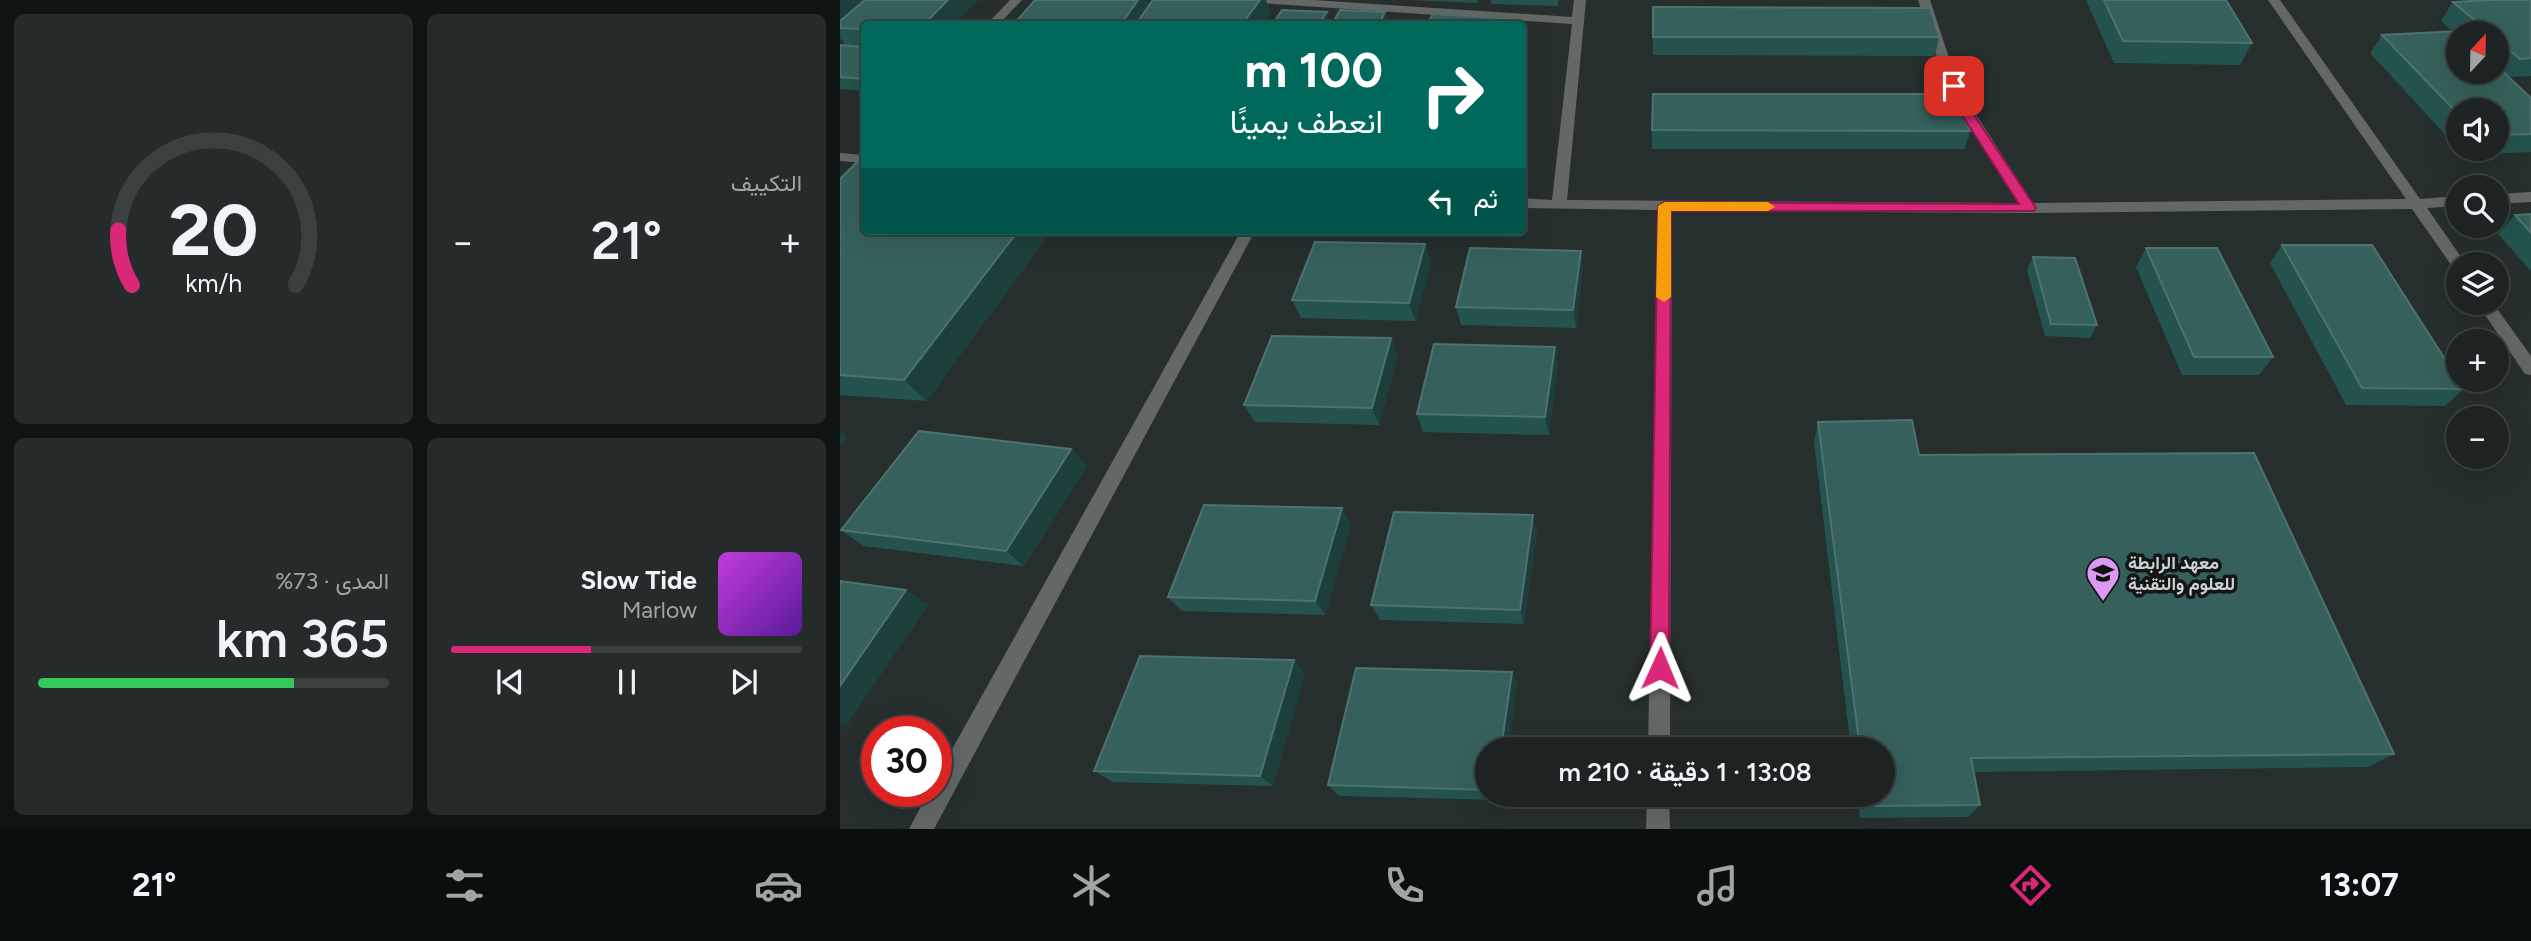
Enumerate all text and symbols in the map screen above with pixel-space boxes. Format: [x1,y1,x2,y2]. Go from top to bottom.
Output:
north arrow [2446,21,2510,84]
map controls [2446,21,2509,469]
text: 100 m [1244,40,1383,99]
icon: right [1407,49,1498,140]
pin [1924,56,1984,116]
icon: arrive [1935,67,1973,105]
button: sound [2446,98,2509,161]
text: انعطف يمينًا [1230,103,1383,141]
text: التكييف [731,169,802,197]
button: search [2446,175,2509,238]
icon: left [1422,182,1460,220]
text: ثم [1474,183,1498,215]
text: 20 [169,186,258,273]
text: 21° [591,210,662,272]
text: − [451,219,475,265]
text: + [778,219,802,265]
button: layers [2446,252,2509,315]
text: km/h [185,268,242,298]
button: + [2446,329,2509,392]
button: − [2446,406,2509,469]
place label: معهد الرابطة للعلوم والتقنية [2128,552,2235,596]
school or university icon: معهد الرابطة للعلوم والتقنية [2084,554,2122,603]
text: Slow Tide [581,564,697,596]
text: المدى · 73% [275,567,389,595]
text: Marlow [622,596,697,624]
text: 365 km [216,608,389,670]
position arrow [1623,631,1697,705]
icon: previous [491,663,529,701]
icon: pause [608,663,646,701]
icon: next [725,663,763,701]
speed limit sign: 30 [861,716,952,807]
text: 13:08 · 1 دقيقة · 210 m [1558,756,1812,788]
icon: filters [440,861,489,910]
icon: car [754,861,803,910]
icon: climate [1067,861,1116,910]
icon: phone [1380,861,1429,910]
icon: music [1693,861,1742,910]
icon: directions [2006,861,2055,910]
text: 21° [132,866,176,904]
text: 13:07 [2319,866,2399,904]

